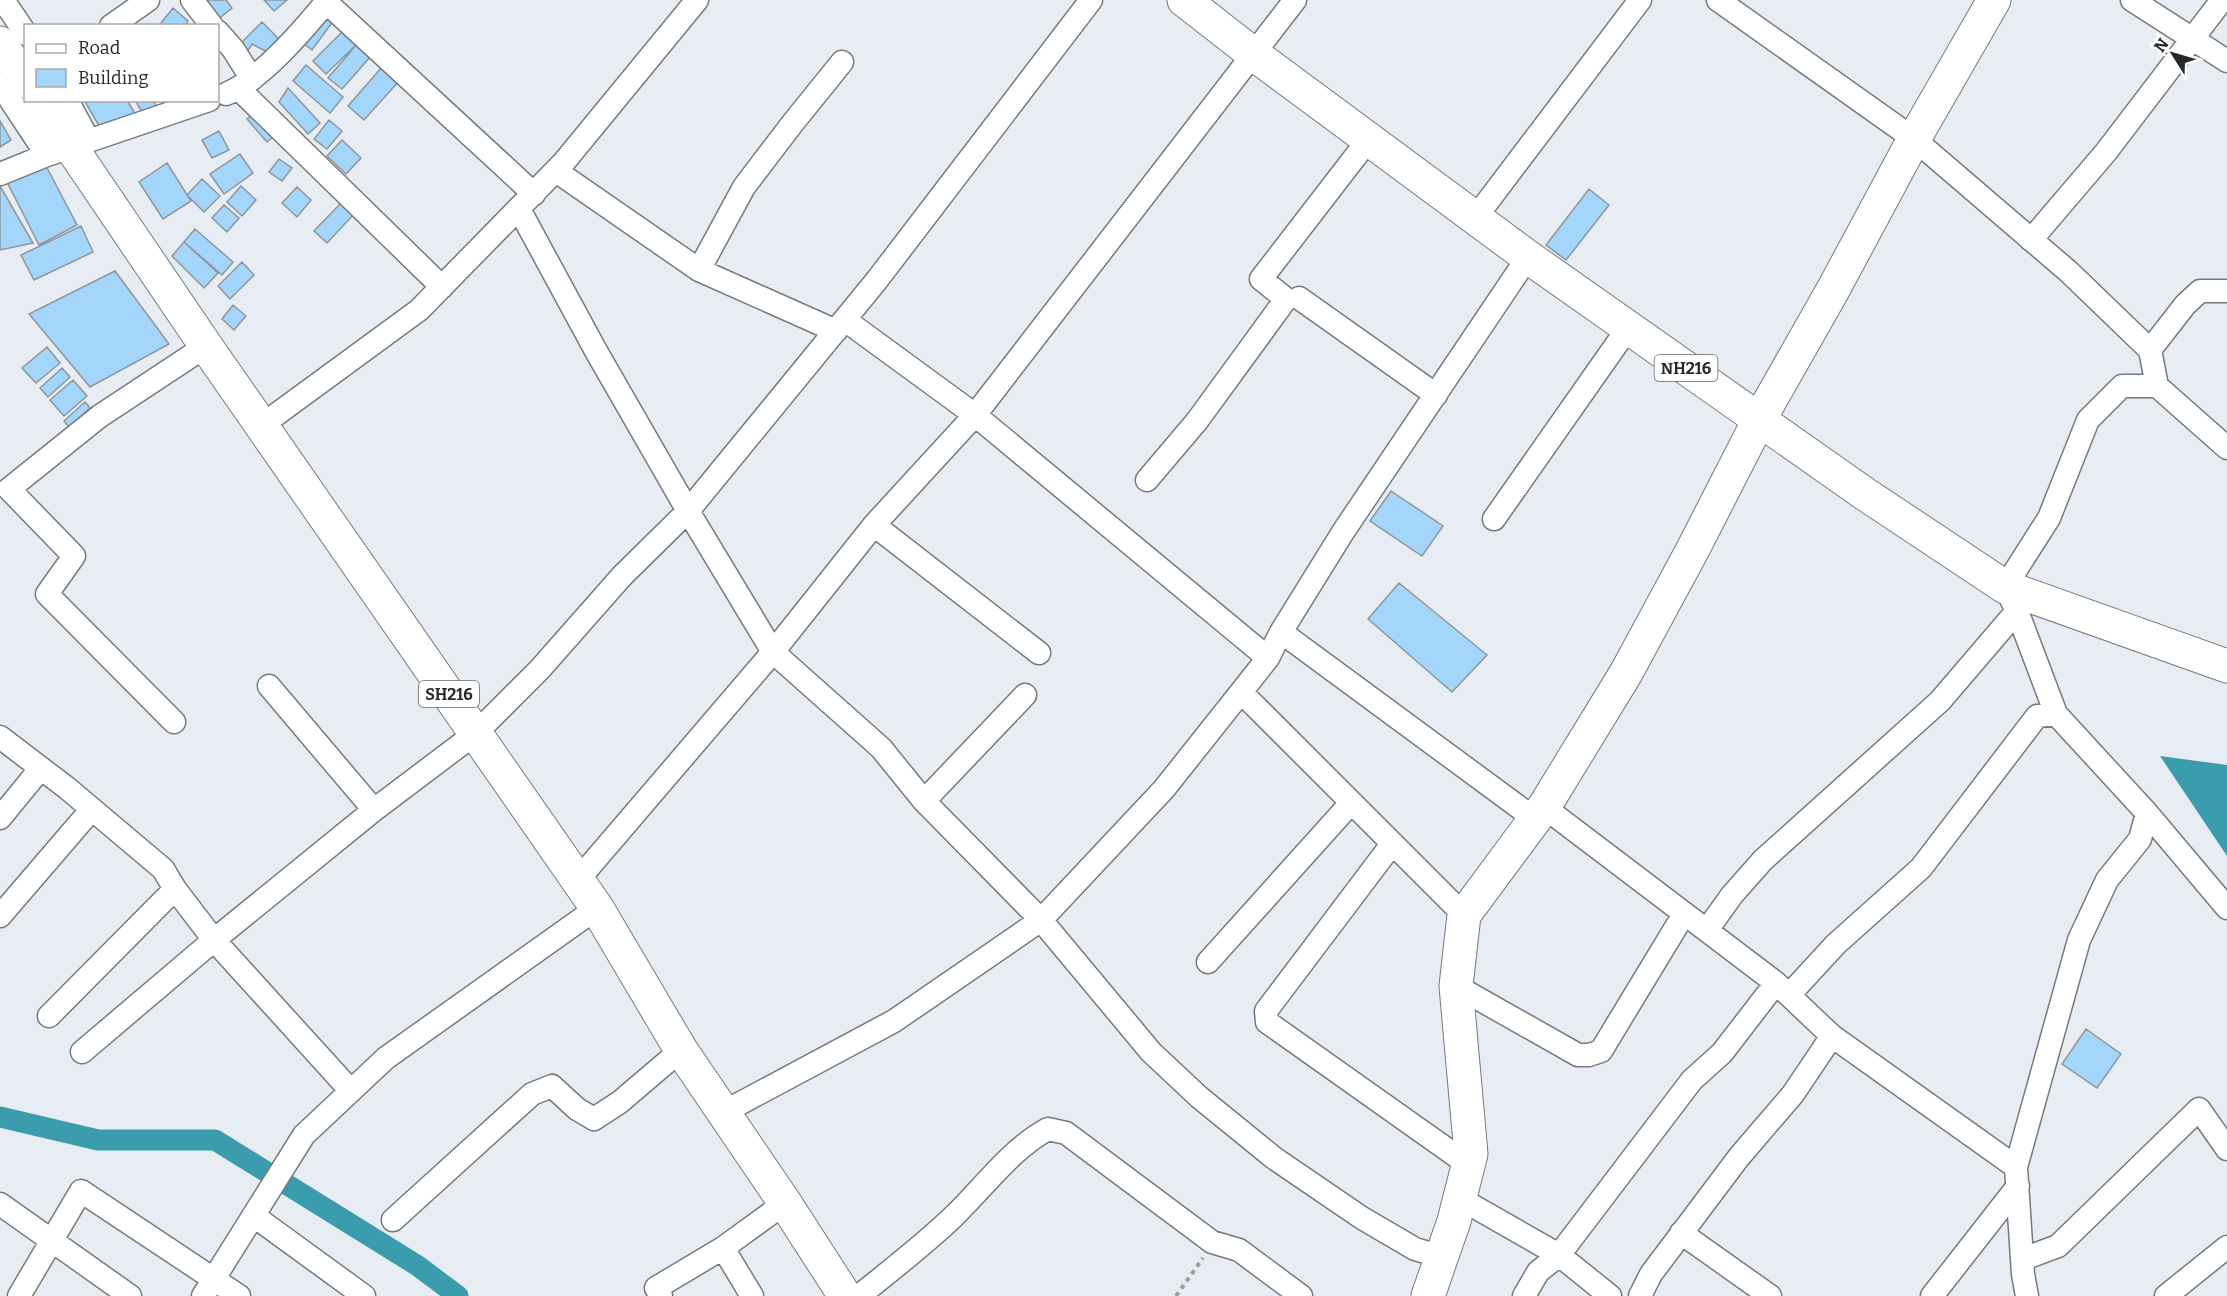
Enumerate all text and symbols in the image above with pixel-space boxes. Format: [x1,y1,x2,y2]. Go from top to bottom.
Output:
legend [24,24,219,102]
north arrow [2143,24,2203,84]
text: N [2150,35,2173,56]
text: Road [78,37,121,59]
text: Building [78,67,149,89]
road number: NH216 [1654,355,1718,381]
road number: SH216 [419,681,479,707]

